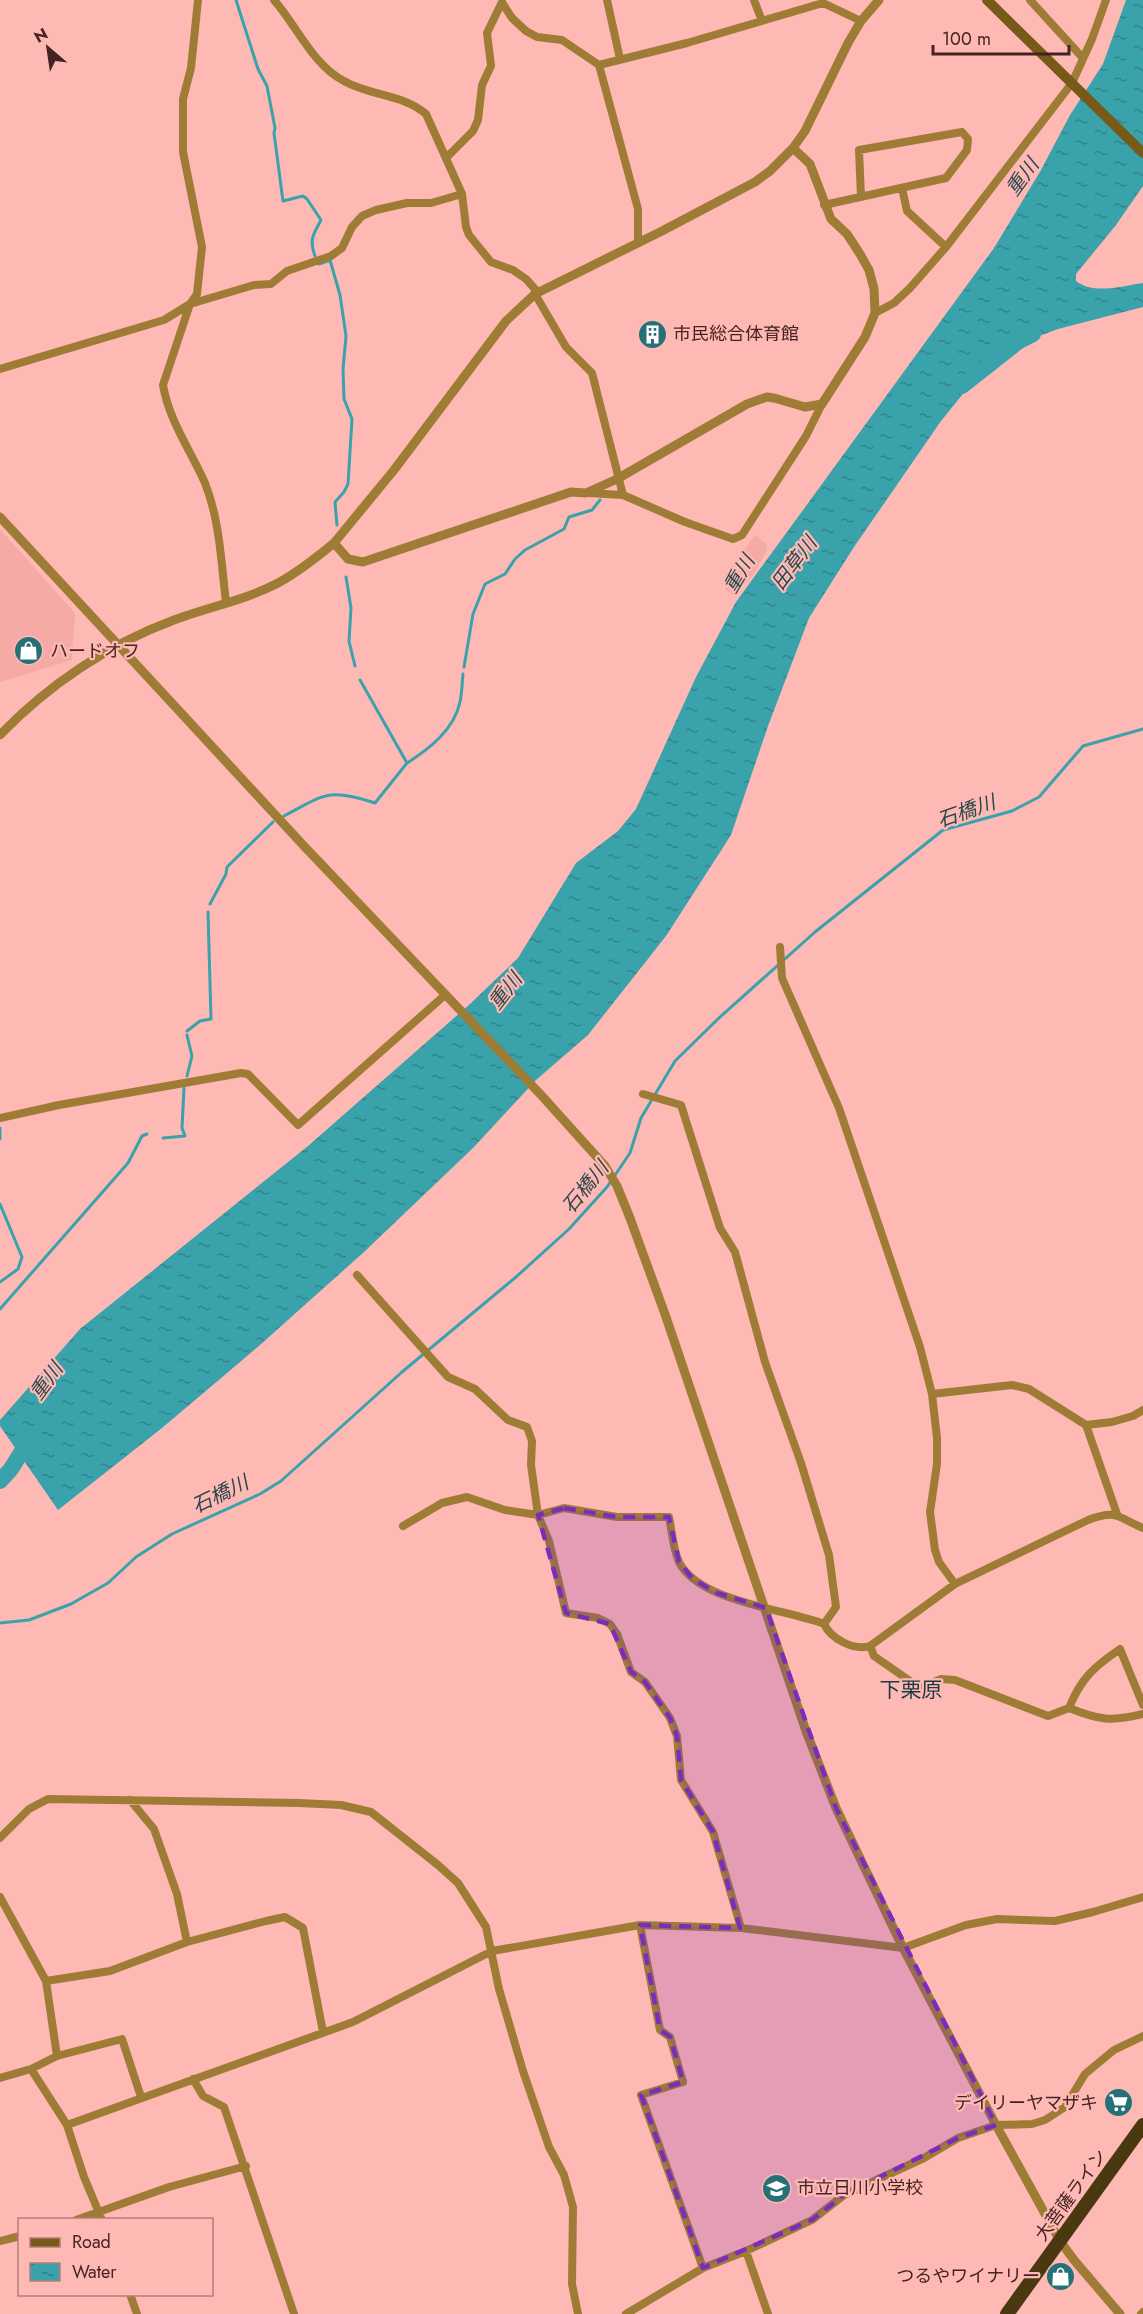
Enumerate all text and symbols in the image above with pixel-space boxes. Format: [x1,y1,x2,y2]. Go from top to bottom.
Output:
north arrow [18,18,78,78]
scale bar [933,18,1070,56]
text: N [30,22,52,48]
text: 100 m [942,26,991,52]
water label: 重川 [999,151,1047,202]
building icon: 市民総合体育館 [636,318,668,350]
place label: 市民総合体育館 [673,321,799,347]
water label: 田草川 [765,529,825,596]
water label: 重川 [717,548,763,599]
shop icon: ハードオフ [13,635,45,667]
place label: ハードオフ [50,638,140,664]
water label: 石橋川 [933,787,1001,835]
water label: 重川 [482,965,530,1016]
water label: 石橋川 [555,1153,617,1220]
water label: 重川 [23,1355,71,1406]
water label: 石橋川 [187,1467,255,1521]
district label: 下栗原 [880,1675,943,1705]
supermarket icon: デイリーヤマザキ [1103,2087,1135,2119]
place label: デイリーヤマザキ [954,2090,1098,2116]
street label: 大菩薩ライン [1029,2144,1113,2246]
school or university icon: 市立日川小学校 [760,2172,792,2204]
place label: 市立日川小学校 [797,2175,923,2201]
legend [18,2218,213,2296]
text: Road [72,2229,111,2255]
text: Water [72,2259,117,2285]
shop icon: つるやワイナリー [1045,2260,1077,2292]
place label: つるやワイナリー [896,2263,1040,2289]

